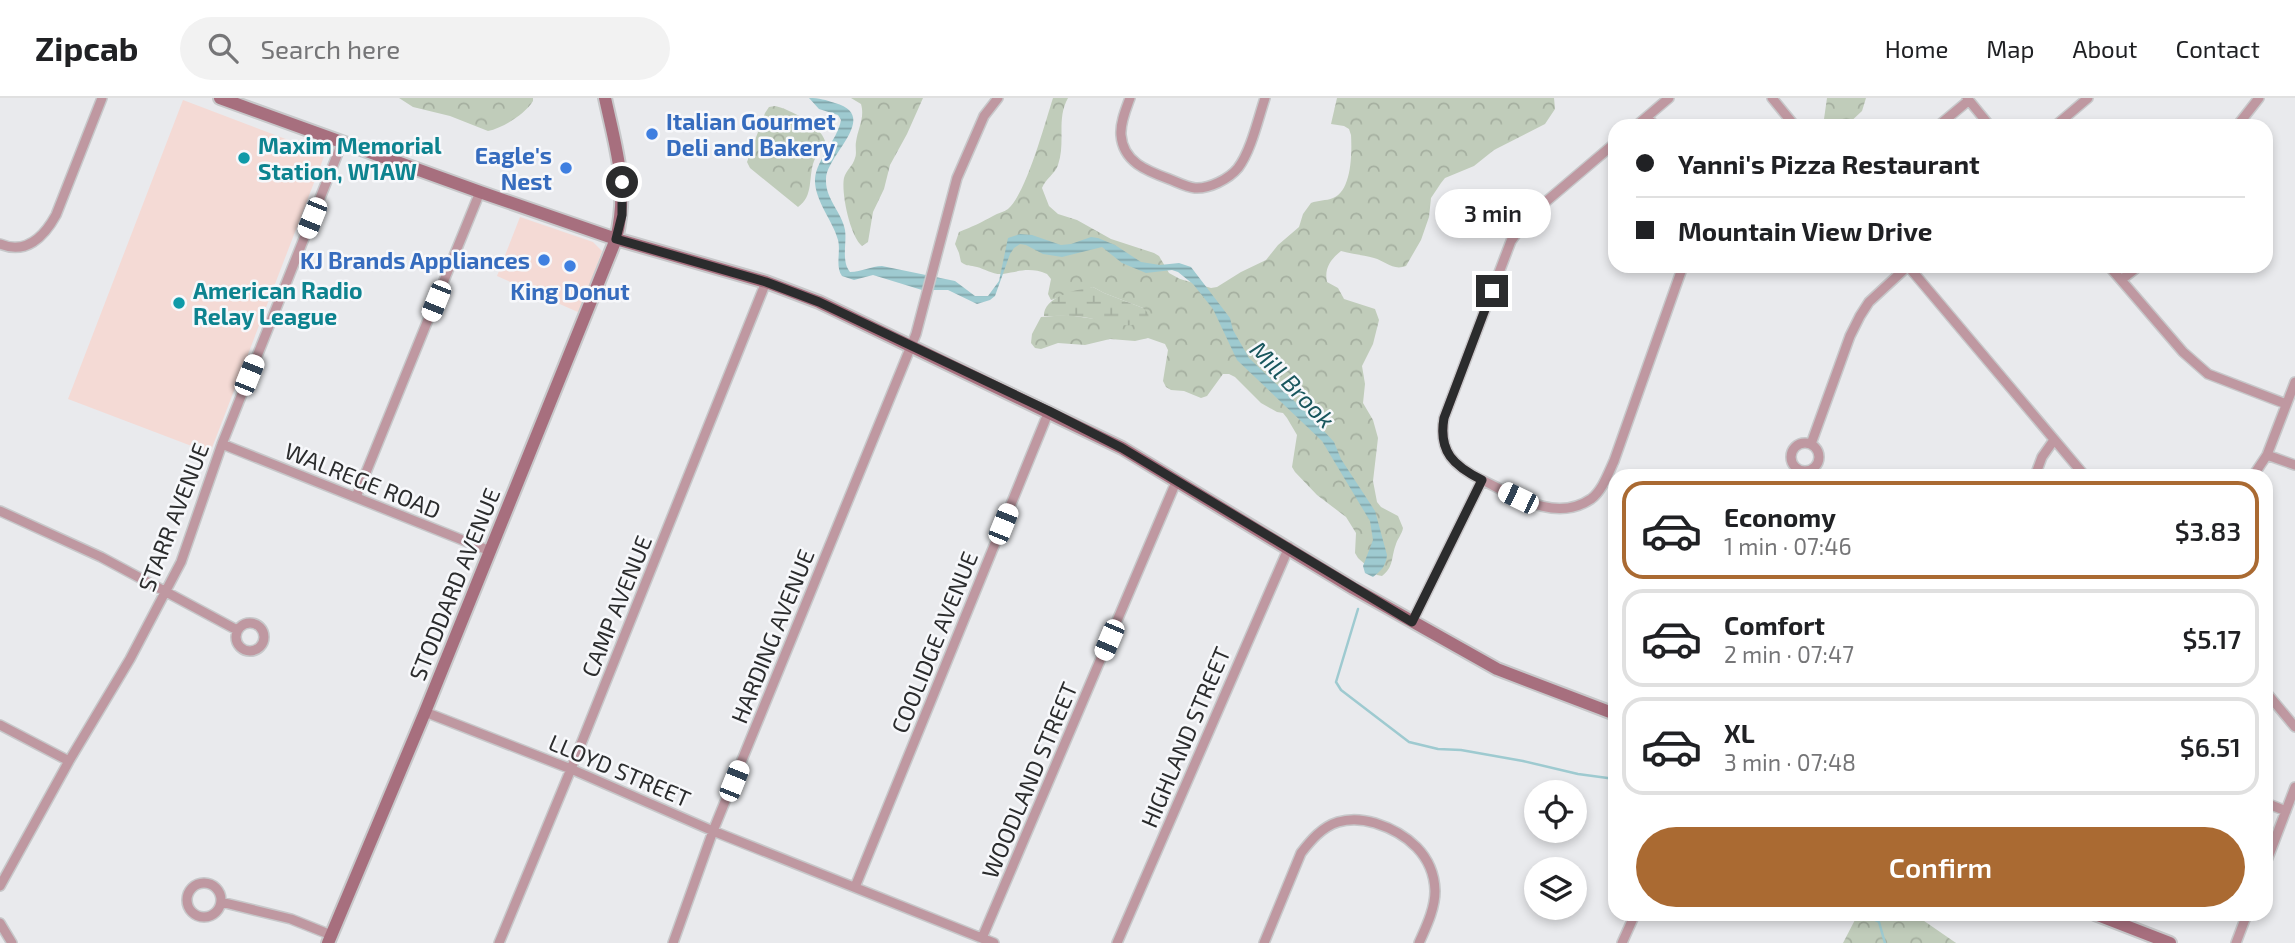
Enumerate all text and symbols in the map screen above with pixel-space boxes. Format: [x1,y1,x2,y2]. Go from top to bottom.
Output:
search box [180,17,670,80]
text: Zipcab [35,28,138,68]
icon: search [204,29,242,67]
text: Search here [260,33,400,64]
text: Home [1885,34,1948,63]
text: Map [1986,34,2034,63]
text: About [2072,34,2138,63]
text: Contact [2176,34,2260,63]
place label: Italian Gourmet Deli and Bakery [666,107,836,161]
marker: Italian Gourmet Deli and Bakery [644,126,660,142]
place label: Maxim Memorial Station, W1AW [258,131,442,185]
place label: Eagle's Nest [475,141,552,195]
text: Yanni's Pizza Restaurant [1678,148,1980,179]
marker: Maxim Memorial Station, W1AW [236,150,252,166]
marker: Eagle's Nest [558,160,574,176]
route start [606,166,638,198]
callout: 3 min [1434,190,1550,238]
car [295,195,330,241]
text: 3 min [1464,199,1522,227]
text: Mountain View Drive [1678,215,1932,246]
place label: KJ Brands Appliances [300,246,530,274]
marker: KJ Brands Appliances [536,252,552,268]
marker: King Donut [562,258,578,274]
route end [1476,275,1508,307]
place label: American Radio Relay League [193,276,363,330]
place label: King Donut [510,277,630,305]
car [419,278,454,324]
marker: American Radio Relay League [171,295,187,311]
water label: Mill Brook [1245,335,1341,433]
car [232,352,267,398]
street label: WALREGE ROAD [281,436,445,524]
street label: STARR AVENUE [132,439,214,595]
car [1495,479,1542,517]
street label: STODDARD AVENUE [403,484,505,684]
icon: car [1640,499,1703,562]
car [986,501,1021,547]
text: Economy [1724,501,1836,532]
text: $3.83 [2175,515,2241,546]
street label: CAMP AVENUE [575,531,657,681]
text: 1 min · 07:46 [1724,532,1852,560]
street label: HARDING AVENUE [724,545,820,727]
street label: COOLIDGE AVENUE [885,547,983,737]
icon: car [1640,607,1703,670]
text: Comfort [1724,609,1825,640]
car [1092,617,1127,663]
text: $5.17 [2182,623,2241,654]
text: 2 min · 07:47 [1724,640,1854,668]
street label: HIGHLAND STREET [1134,642,1236,832]
street label: WOODLAND STREET [975,678,1083,882]
icon: car [1640,715,1703,778]
text: XL [1724,717,1755,748]
street label: LLOYD STREET [545,728,695,812]
text: $6.51 [2180,731,2241,762]
text: 3 min · 07:48 [1724,748,1856,776]
car [717,758,752,804]
map controls [1524,780,1587,920]
button: locate [1524,780,1587,843]
button: Confirm [1636,827,2245,907]
button: layers [1524,857,1587,920]

